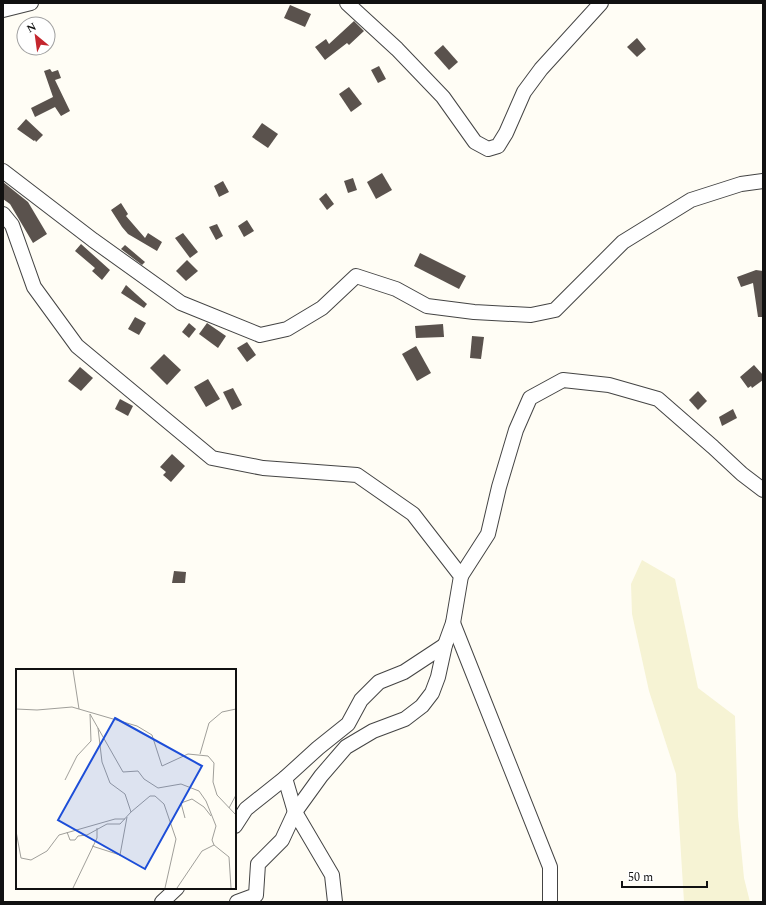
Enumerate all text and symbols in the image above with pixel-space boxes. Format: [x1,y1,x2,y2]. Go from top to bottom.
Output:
north arrow [16,16,56,56]
text: N [23,18,39,37]
inset map [16,669,236,889]
scale bar [622,863,707,889]
text: 50 m [628,868,653,887]

